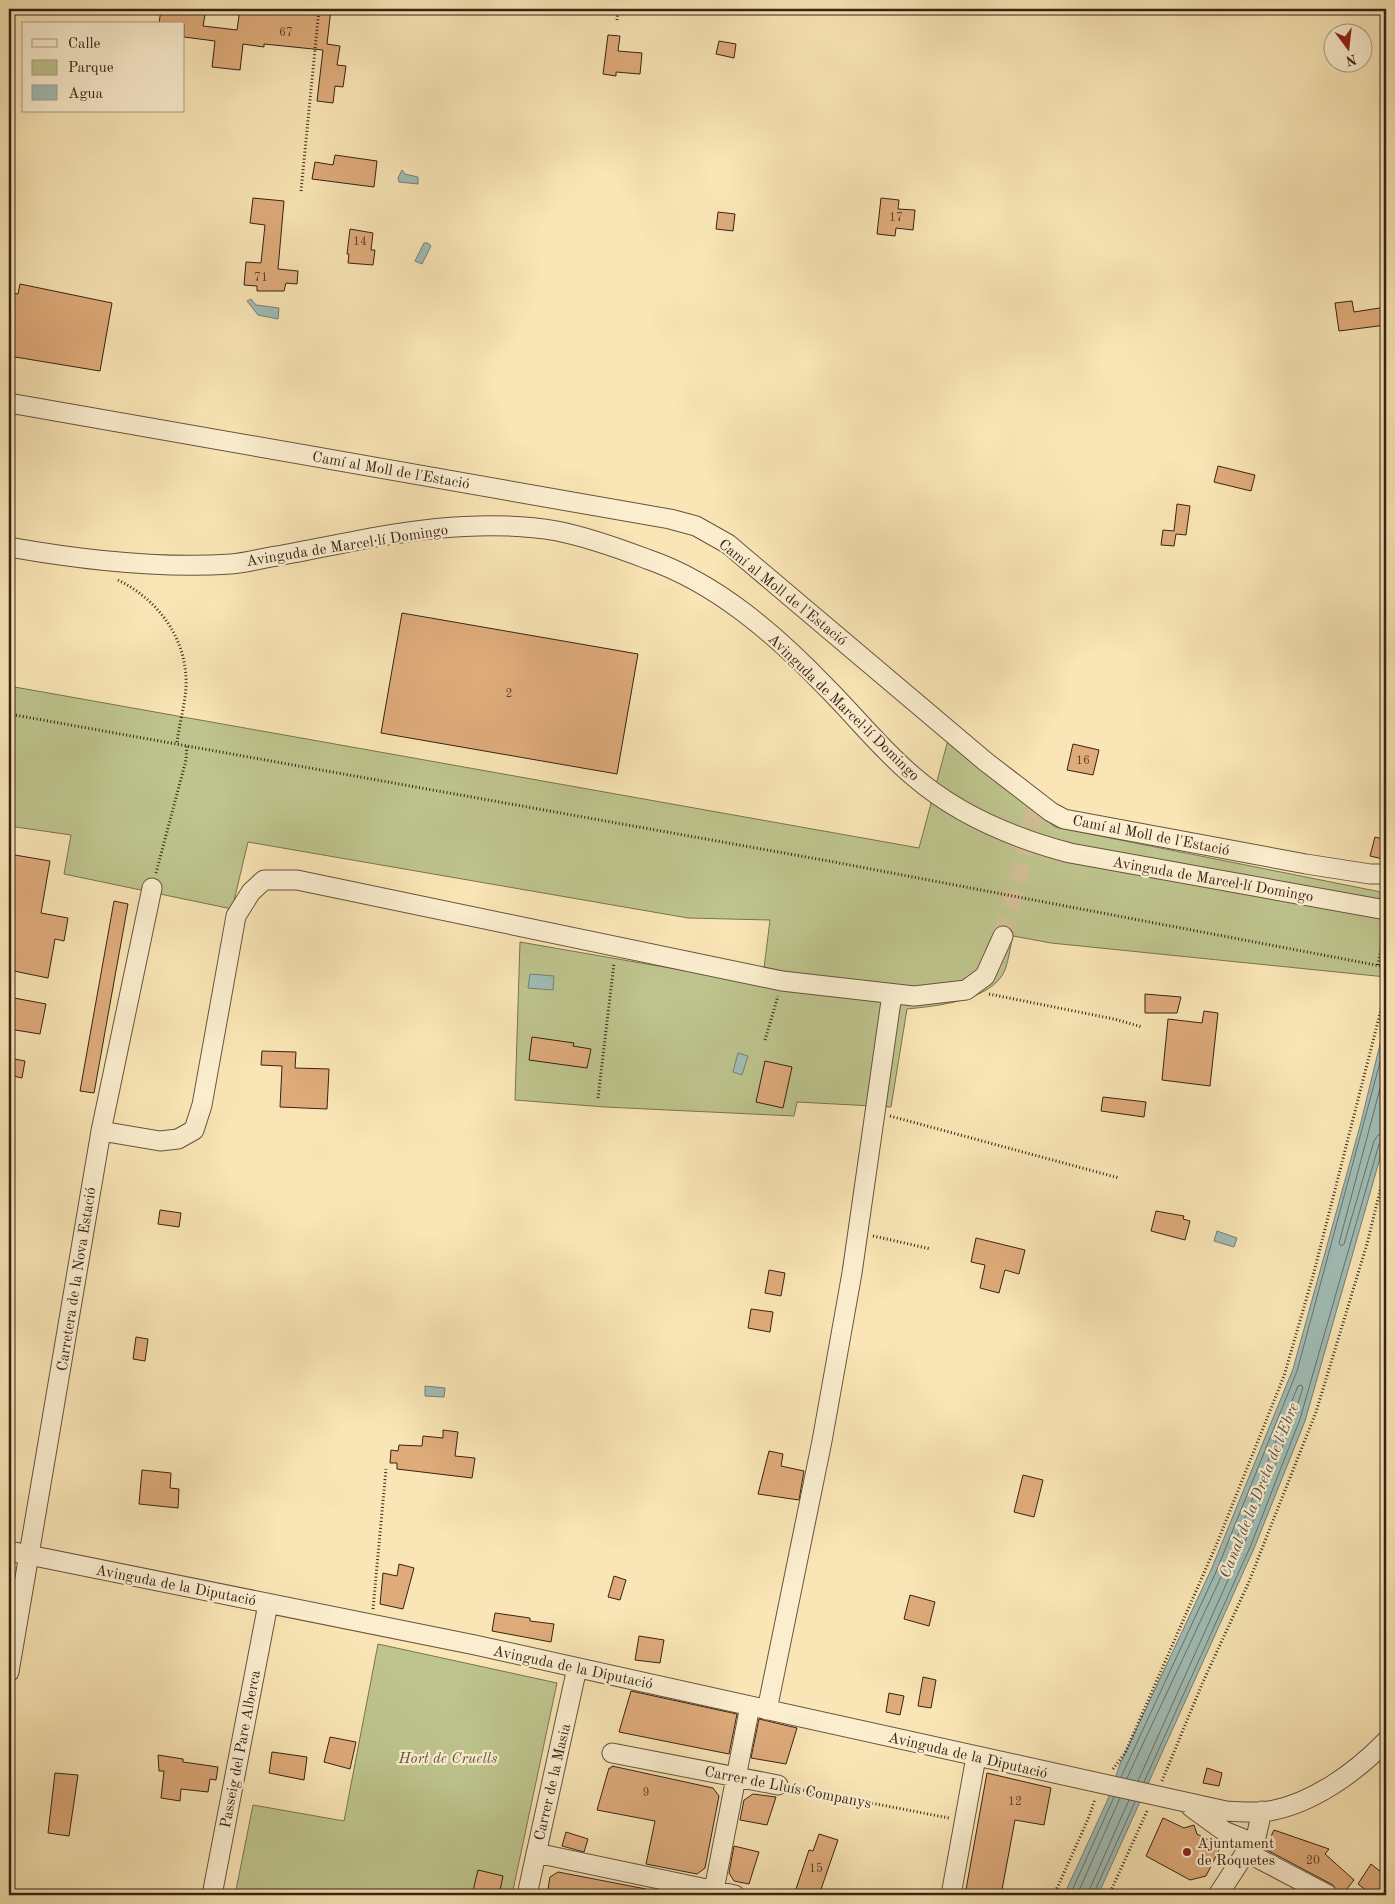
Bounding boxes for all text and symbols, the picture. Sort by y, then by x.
legend [22,22,185,112]
north arrow [1322,22,1372,72]
house number: 67 [279,27,293,39]
text: Calle [68,37,101,52]
text: N [1344,51,1358,68]
text: Parque [68,61,114,76]
text: Agua [68,87,104,102]
house number: 17 [889,212,903,224]
house number: 14 [353,236,367,248]
house number: 71 [254,272,268,284]
street label: Camí al Moll de l'Estació [311,450,471,493]
street label: Avinguda de Marcel·lí Domingo [245,523,449,570]
street label: Camí al Moll de l'Estació [715,537,849,649]
street label: Avinguda de Marcel·lí Domingo [764,632,922,784]
house number: 2 [506,688,512,700]
house number: 16 [1076,755,1090,767]
street label: Camí al Moll de l'Estació [1071,814,1231,859]
street label: Avinguda de Marcel·lí Domingo [1111,855,1314,906]
street label: Carretera de la Nova Estació [56,1186,99,1372]
water label: Canal de la Dreta de l'Ebre [1217,1401,1303,1581]
street label: Avinguda de la Diputació [94,1564,257,1609]
street label: Avinguda de la Diputació [491,1644,654,1693]
street label: Passeig del Pare Alberca [219,1668,264,1830]
street label: Carrer de la Masia [533,1722,574,1842]
street label: Avinguda de la Diputació [887,1731,1049,1782]
park label: Hort de Cruells [398,1752,497,1767]
street label: Carrer de Lluís Companys [703,1765,873,1812]
house number: 9 [643,1787,649,1799]
house number: 12 [1008,1796,1022,1808]
place label: Ajuntament de Roquetes [1197,1837,1275,1869]
marker: Ajuntament de Roquetes [1181,1846,1193,1858]
house number: 20 [1306,1855,1320,1867]
house number: 15 [809,1862,823,1875]

